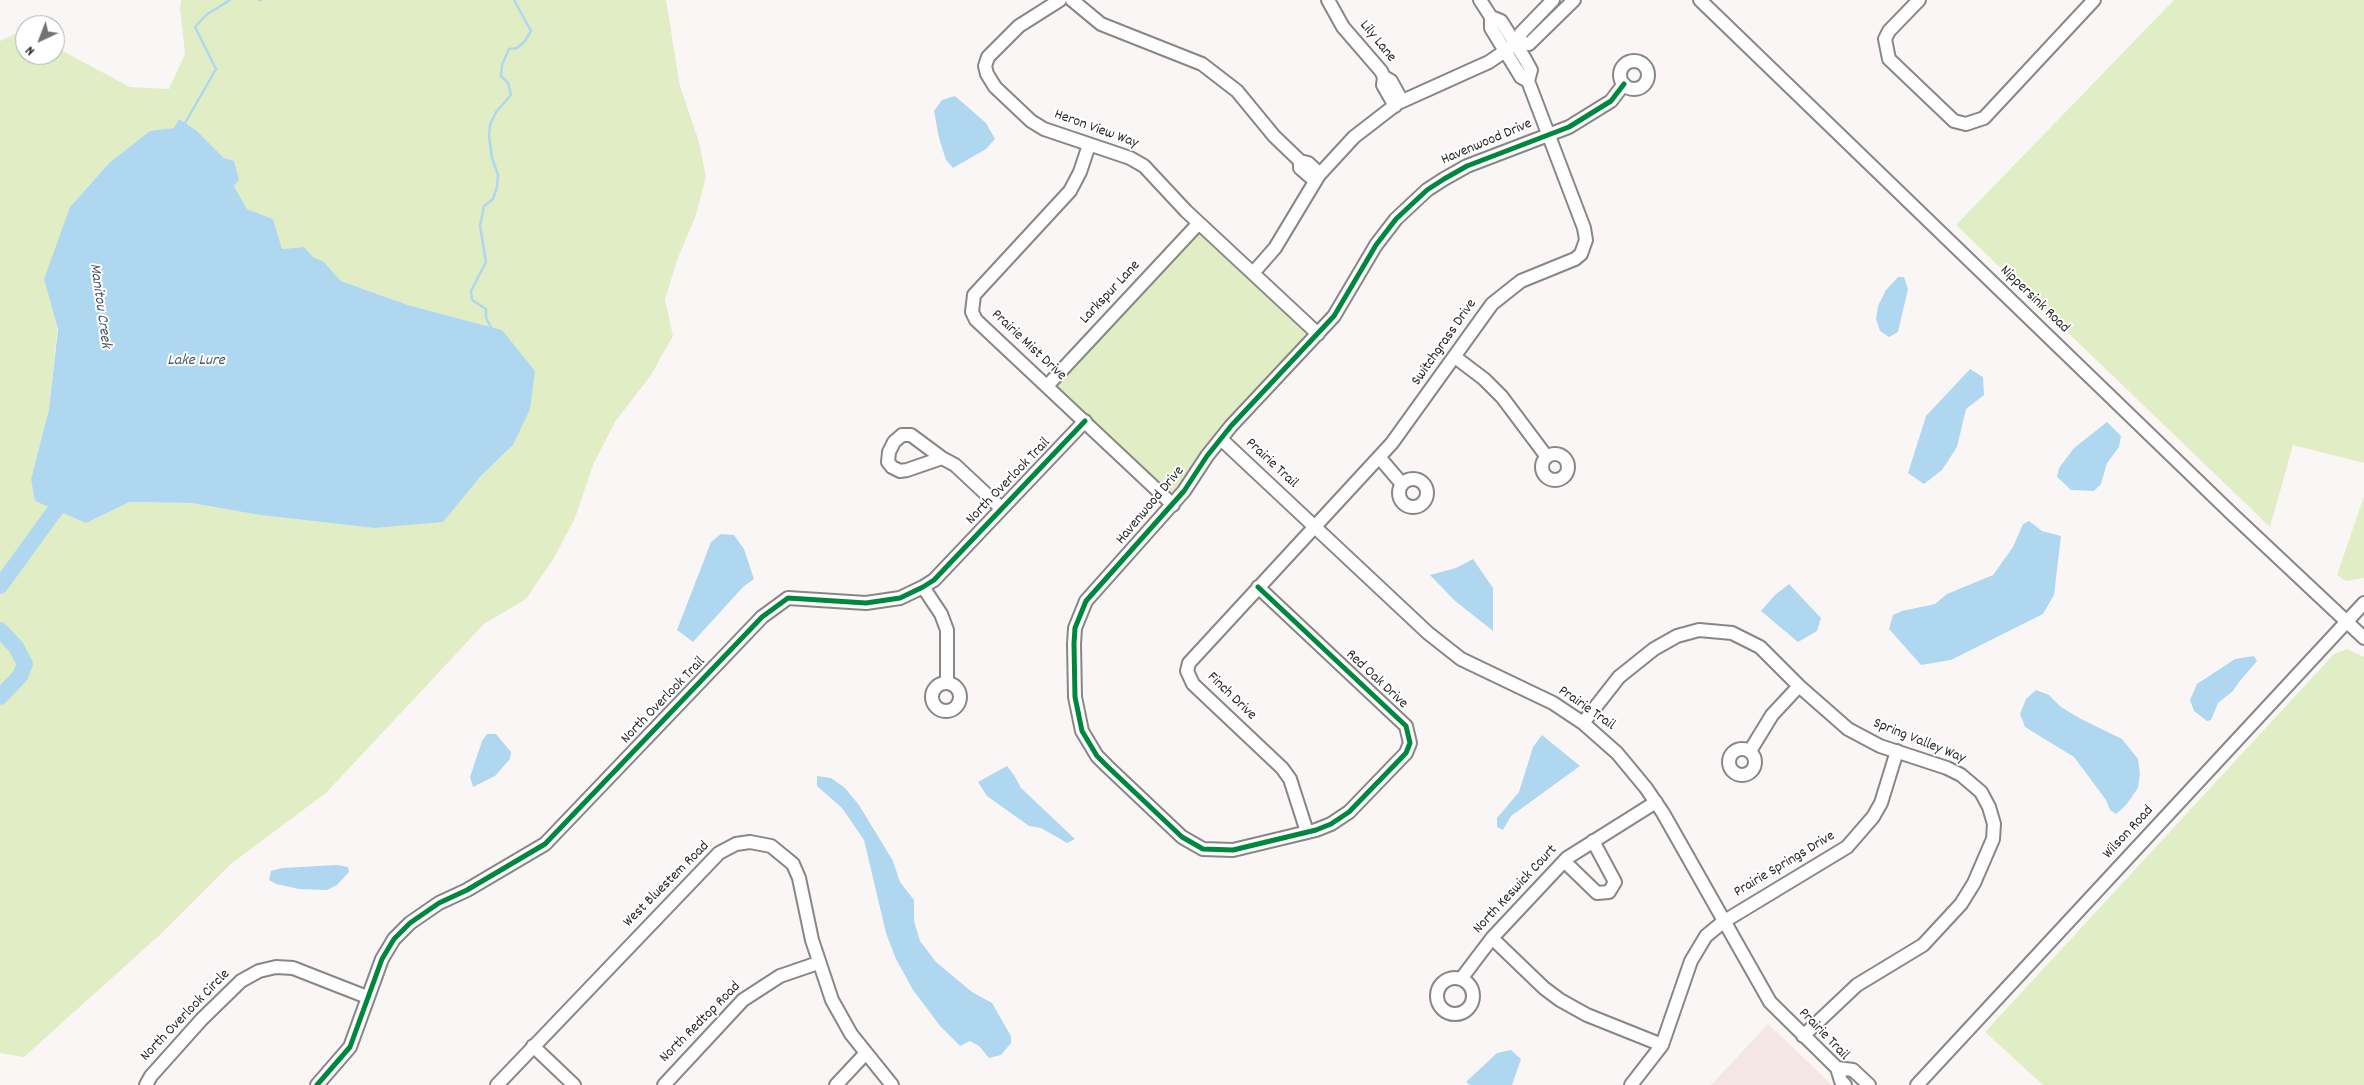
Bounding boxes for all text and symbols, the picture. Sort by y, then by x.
north arrow [15,15,65,65]
street label: Lily Lane [1355,17,1399,67]
text: N [21,41,40,60]
street label: Heron View Way [1051,106,1141,154]
street label: Havenwood Drive [1439,116,1535,170]
street label: Larkspur Lane [1077,258,1145,328]
water label: Manitou Creek [84,262,114,350]
street label: Nippersink Road [1995,262,2073,338]
street label: Switchgrass Drive [1408,296,1482,390]
street label: Prairie Mist Drive [987,307,1069,385]
water label: Lake Lure [167,352,225,372]
street label: North Overlook Trail [963,435,1055,529]
street label: Prairie Trail [1241,435,1301,493]
street label: Havenwood Drive [1113,463,1189,549]
street label: Red Oak Drive [1341,647,1411,713]
street label: North Overlook Trail [618,654,710,748]
street label: Finch Drive [1203,669,1259,725]
street label: Prairie Trail [1554,683,1618,735]
street label: Spring Valley Way [1870,715,1968,769]
street label: Wilson Road [2100,803,2158,863]
street label: Prairie Springs Drive [1731,828,1839,902]
street label: West Bluestem Road [620,838,714,932]
street label: North Keswick Court [1470,842,1562,938]
street label: North Overlook Circle [138,966,234,1066]
street label: North Redtop Road [657,979,745,1067]
street label: Prairie Trail [1794,1005,1852,1065]

